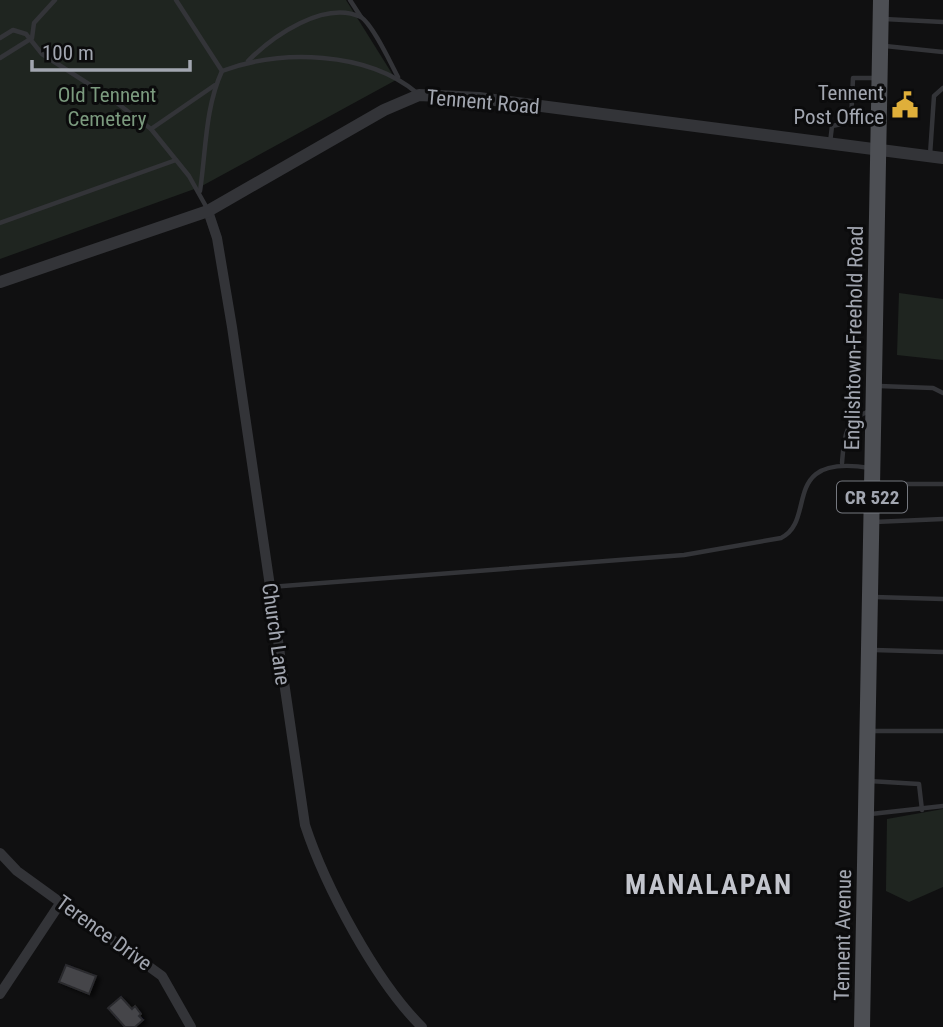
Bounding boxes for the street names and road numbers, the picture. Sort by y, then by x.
street label: Tennent Road [426,85,540,119]
street label: Englishtown-Freehold Road [840,226,868,450]
road number: CR 522 [837,482,907,512]
street label: Church Lane [257,581,295,687]
street label: Tennent Avenue [830,869,856,1001]
street label: Terence Drive [52,890,157,976]

